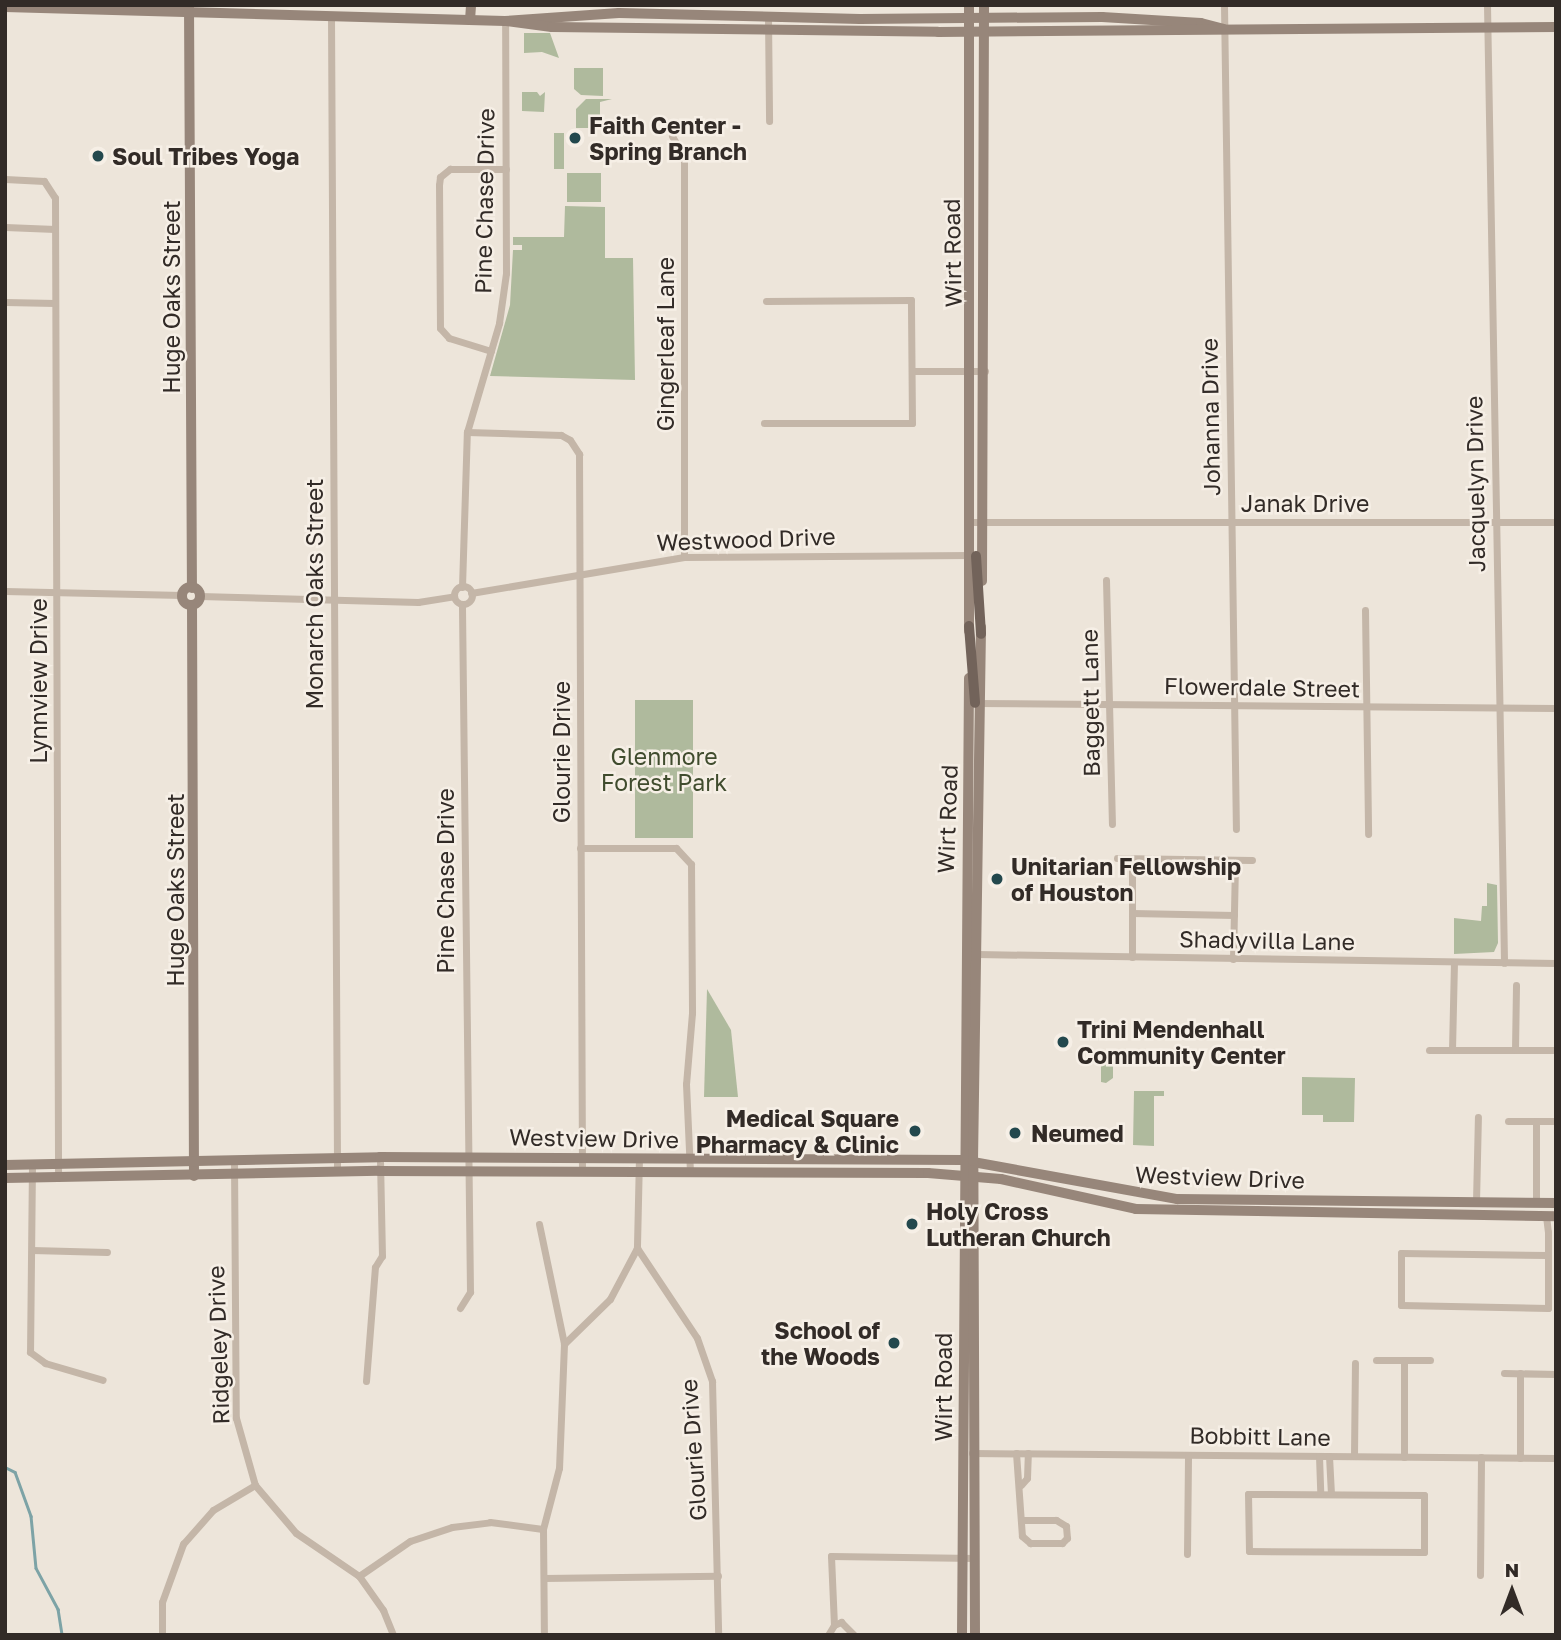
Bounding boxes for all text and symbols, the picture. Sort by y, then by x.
street label: Pine Chase Drive [469,108,499,294]
place label: Faith Center - Spring Branch [589,111,747,165]
marker: Faith Center - Spring Branch [567,130,583,146]
place label: Soul Tribes Yoga [112,142,299,170]
marker: Soul Tribes Yoga [90,148,106,164]
street label: Wirt Road [937,198,967,308]
street label: Huge Oaks Street [157,200,185,394]
street label: Gingerleaf Lane [651,257,679,431]
street label: Johanna Drive [1195,338,1225,496]
street label: Jacquelyn Drive [1460,396,1490,572]
street label: Monarch Oaks Street [300,479,328,709]
street label: Janak Drive [1241,489,1369,517]
street label: Westwood Drive [656,522,836,556]
street label: Lynnview Drive [24,598,52,764]
street label: Baggett Lane [1075,629,1105,777]
street label: Flowerdale Street [1164,671,1360,703]
street label: Glourie Drive [547,681,575,823]
park label: Glenmore Forest Park [601,742,727,796]
street label: Wirt Road [931,764,963,874]
street label: Pine Chase Drive [431,788,459,974]
street label: Huge Oaks Street [161,793,189,987]
place label: Unitarian Fellowship of Houston [1011,852,1241,906]
marker: Unitarian Fellowship of Houston [989,871,1005,887]
street label: Shadyvilla Lane [1179,925,1355,955]
place label: Trini Mendenhall Community Center [1077,1015,1286,1069]
marker: Trini Mendenhall Community Center [1055,1034,1071,1050]
place label: Medical Square Pharmacy & Clinic [696,1104,899,1158]
place label: Neumed [1031,1119,1124,1147]
marker: Medical Square Pharmacy & Clinic [905,1121,925,1141]
street label: Westview Drive [509,1123,679,1153]
marker: Neumed [1005,1123,1025,1143]
street label: Westview Drive [1135,1160,1305,1194]
place label: Holy Cross Lutheran Church [926,1197,1111,1251]
marker: Holy Cross Lutheran Church [904,1216,920,1232]
street label: Ridgeley Drive [201,1265,235,1425]
place label: School of the Woods [761,1316,880,1370]
street label: Wirt Road [929,1333,957,1441]
marker: School of the Woods [886,1335,902,1351]
street label: Glourie Drive [674,1378,712,1522]
street label: Bobbitt Lane [1189,1421,1331,1451]
north arrow [1477,1556,1547,1626]
text: N [1505,1558,1519,1581]

